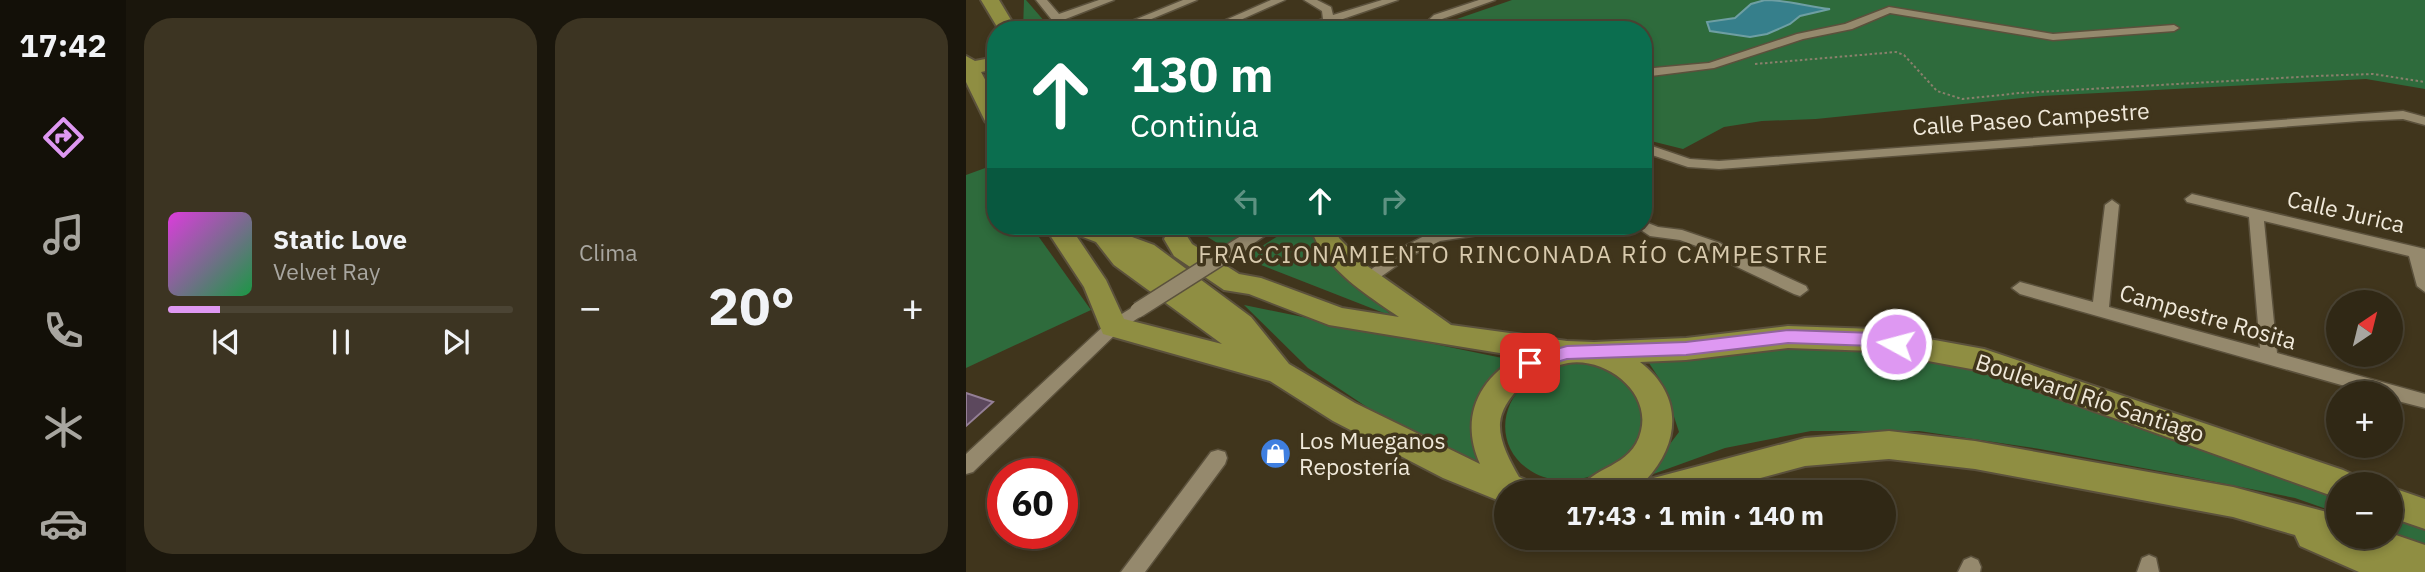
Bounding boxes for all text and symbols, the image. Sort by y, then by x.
text: 17:42 [19,24,107,66]
text: 130 m [1130,42,1274,105]
icon: ahead [1015,49,1106,140]
street label: Calle Paseo Campestre [1911,95,2151,141]
text: Continúa [1130,104,1259,146]
icon: directions [39,113,88,162]
icon: left [1228,182,1266,220]
icon: ahead [1301,182,1339,220]
icon: right [1374,182,1412,220]
street label: Calle Jurica [2284,183,2408,239]
icon: music [39,210,88,259]
text: Static Love [273,222,407,256]
text: Clima [579,237,638,267]
district label: FRACCIONAMIENTO RINCONADA RÍO CAMPESTRE [1198,238,1830,270]
text: Velvet Ray [273,256,380,286]
text: 20° [708,272,795,339]
street label: Campestre Rosita [2116,276,2300,356]
text: − [579,282,602,331]
text: + [901,282,924,331]
north arrow [2326,290,2403,368]
map controls [2326,290,2403,549]
icon: phone [39,306,88,355]
position arrow [1859,307,1933,381]
icon: previous [207,323,245,361]
icon: pause [322,323,360,361]
icon: next [437,323,475,361]
pin [1500,333,1560,393]
icon: arrive [1511,344,1549,382]
street label: Boulevard Río Santiago [1972,346,2208,448]
button: + [2326,381,2403,458]
icon: climate [39,403,88,452]
place label: Los Mueganos Repostería [1299,425,1446,481]
shop icon: Los Mueganos Repostería [1259,437,1293,471]
speed limit sign: 60 [987,458,1078,549]
button: − [2326,472,2403,549]
text: 17:43 · 1 min · 140 m [1566,498,1824,532]
icon: car [39,499,88,548]

